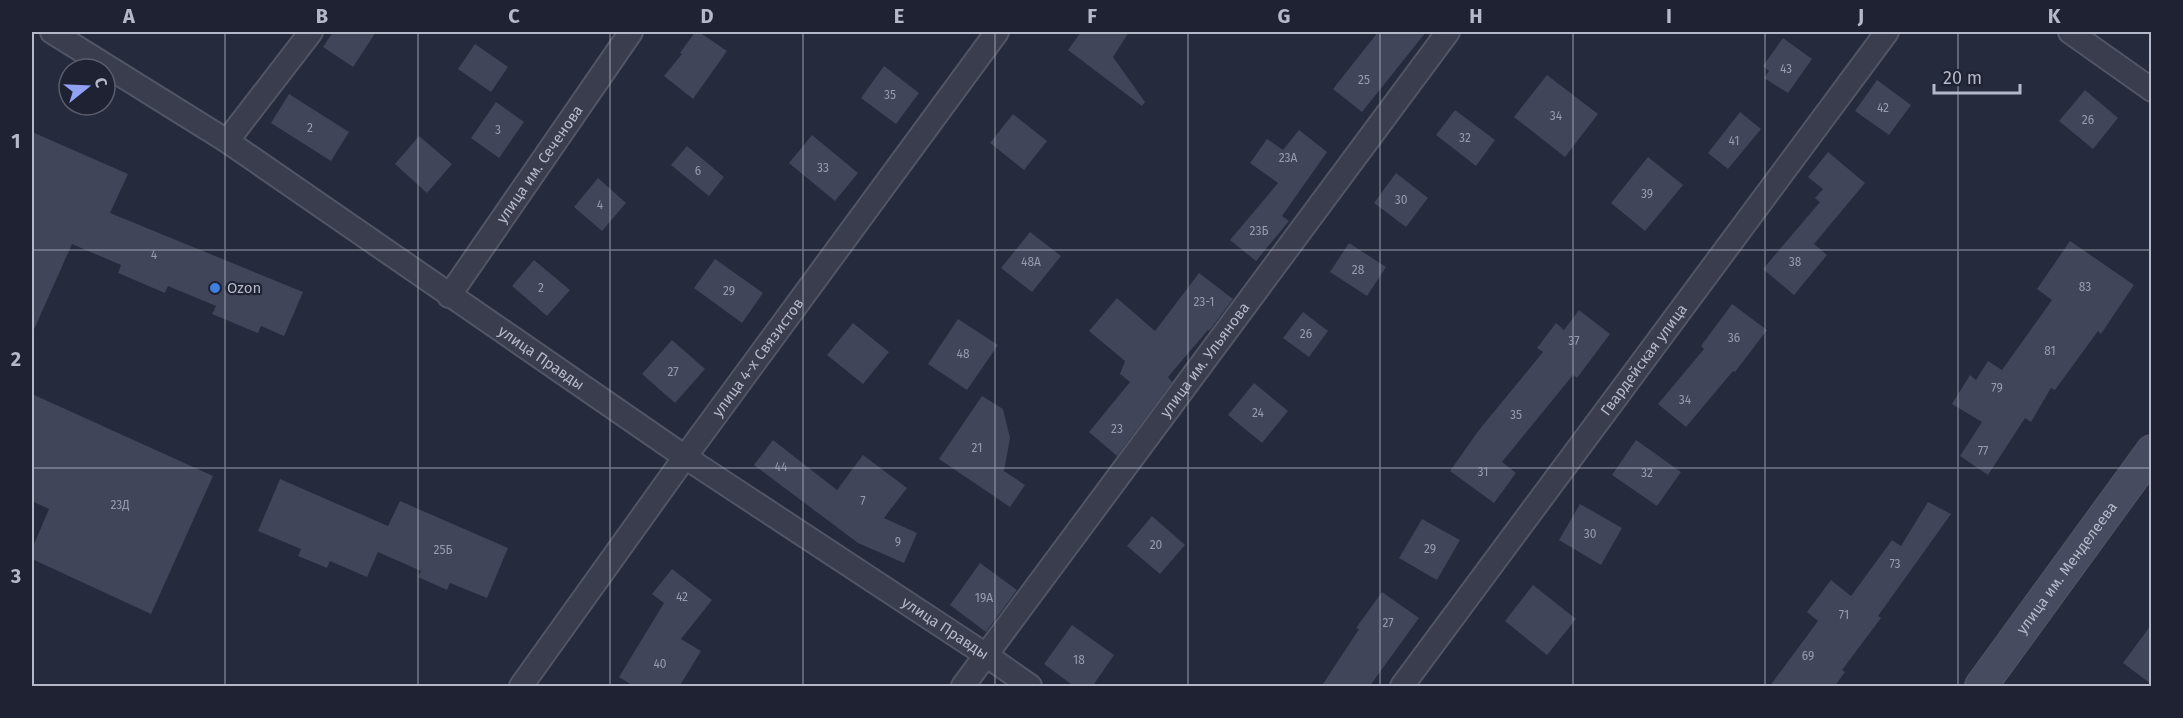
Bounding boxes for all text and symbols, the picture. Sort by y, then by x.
text: A [122,4,136,28]
text: B [316,4,328,28]
text: C [508,4,520,28]
text: D [700,4,714,28]
text: E [894,4,904,28]
text: F [1087,4,1097,28]
text: G [1278,4,1290,28]
text: H [1469,4,1483,28]
text: I [1666,4,1672,28]
text: J [1857,4,1864,28]
text: K [2048,4,2061,28]
north arrow [57,57,117,117]
scale bar [1934,57,2020,95]
house number: 43 [1780,62,1792,76]
text: 20 m [1943,67,1982,89]
house number: 25 [1358,73,1370,87]
text: С [90,75,111,91]
house number: 35 [884,88,896,102]
house number: 42 [1877,101,1889,115]
street label: улица им. Сеченова [493,102,587,227]
house number: 34 [1550,109,1563,123]
house number: 26 [2082,113,2094,127]
house number: 2 [307,121,313,135]
house number: 3 [495,123,501,137]
text: 1 [11,129,21,153]
house number: 32 [1459,131,1471,145]
house number: 41 [1729,134,1739,148]
house number: 23А [1279,151,1297,165]
house number: 33 [817,161,829,175]
house number: 6 [695,164,701,178]
house number: 39 [1641,187,1653,201]
house number: 30 [1395,193,1408,207]
house number: 4 [597,198,604,212]
house number: 23Б [1250,224,1268,238]
house number: 4 [151,248,158,262]
house number: 48А [1021,255,1041,269]
house number: 38 [1789,255,1802,269]
house number: 28 [1352,263,1365,277]
place label: Ozon [227,279,261,297]
house number: 83 [2079,280,2091,294]
marker: Ozon [208,281,222,295]
house number: 2 [538,281,544,295]
house number: 29 [723,284,735,298]
street label: улица 4-х Связистов [708,295,807,420]
house number: 23-1 [1193,295,1215,309]
street label: улица им. Ульянова [1156,299,1253,421]
street label: Гвардейская улица [1597,301,1691,419]
street label: улица Правды [495,322,588,394]
house number: 26 [1300,327,1312,341]
house number: 36 [1728,331,1740,345]
house number: 37 [1568,334,1580,348]
house number: 81 [2044,344,2056,358]
text: 2 [11,347,21,371]
house number: 48 [957,347,970,361]
house number: 27 [667,365,679,379]
house number: 79 [1991,381,2003,395]
house number: 34 [1679,393,1692,407]
house number: 24 [1252,406,1265,420]
house number: 35 [1510,408,1522,422]
house number: 23 [1111,422,1123,436]
house number: 21 [972,441,982,455]
house number: 77 [1978,444,1988,458]
house number: 44 [775,460,788,474]
house number: 31 [1478,465,1488,479]
house number: 32 [1641,466,1653,480]
house number: 7 [860,494,866,508]
house number: 23Д [110,498,130,512]
street label: улица им. Менделеева [2013,498,2121,638]
house number: 30 [1584,527,1597,541]
house number: 9 [895,535,901,549]
house number: 20 [1150,538,1163,552]
house number: 29 [1424,542,1436,556]
house number: 25Б [434,543,452,557]
house number: 73 [1889,557,1901,571]
text: 3 [10,564,21,588]
house number: 42 [676,590,688,604]
house number: 19А [975,591,993,605]
street label: улица Правды [898,593,992,663]
house number: 71 [1839,608,1849,622]
house number: 27 [1382,616,1394,630]
house number: 69 [1802,649,1814,663]
house number: 18 [1073,653,1085,667]
house number: 40 [653,657,667,671]

